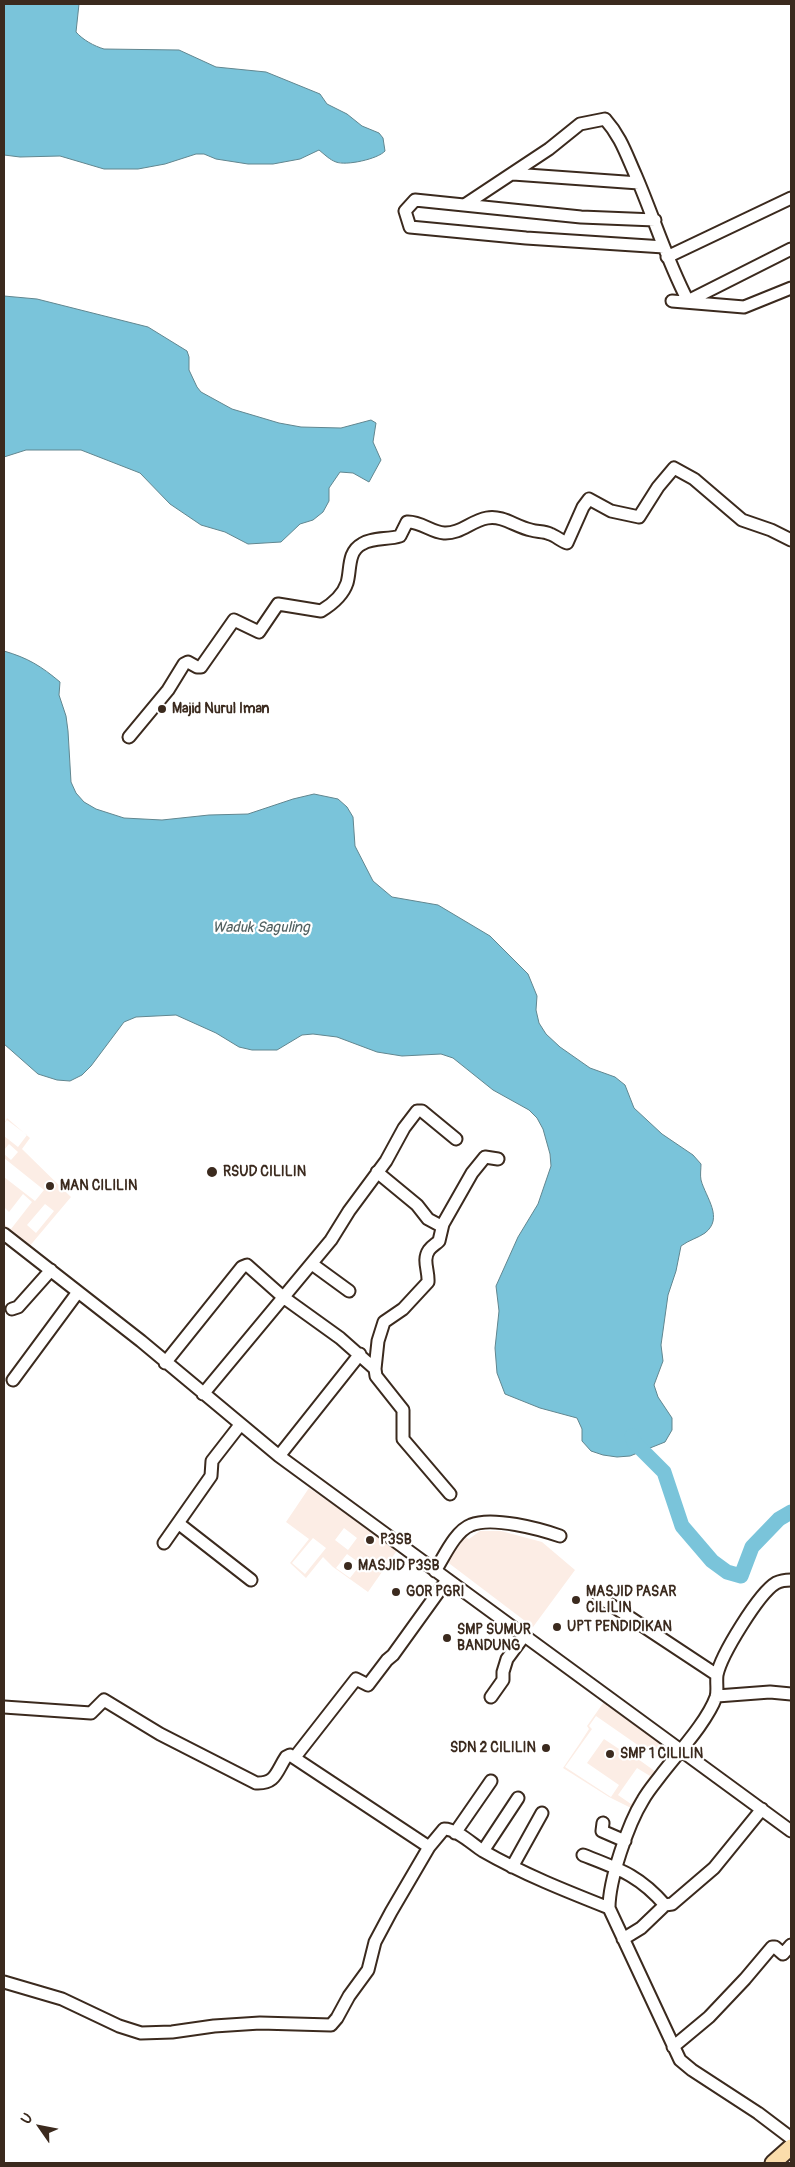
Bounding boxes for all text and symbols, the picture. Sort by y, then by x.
place label: Majid Nurul Iman [172,701,270,717]
marker: Majid Nurul Iman [156,703,168,715]
water label: Waduk Saguling [212,919,310,937]
place label: RSUD CILILIN [223,1164,306,1180]
marker: RSUD CILILIN [205,1165,219,1179]
place label: MAN CILILIN [60,1178,137,1194]
marker: MAN CILILIN [44,1180,56,1192]
place label: P3SB [380,1532,412,1548]
marker: P3SB [364,1534,376,1546]
place label: MASJID P3SB [358,1558,439,1574]
marker: MASJID P3SB [342,1560,354,1572]
place label: GOR PGRI [406,1584,464,1600]
place label: MASJID PASAR CILILIN [586,1584,676,1616]
marker: GOR PGRI [390,1586,402,1598]
marker: MASJID PASAR CILILIN [570,1594,582,1606]
place label: UPT PENDIDIKAN [567,1619,672,1635]
marker: UPT PENDIDIKAN [551,1621,563,1633]
place label: SMP SUMUR BANDUNG [457,1622,531,1654]
marker: SMP SUMUR BANDUNG [441,1632,453,1644]
place label: SDN 2 CILILIN [450,1740,536,1756]
marker: SDN 2 CILILIN [540,1742,552,1754]
place label: SMP 1 CILILIN [620,1746,703,1762]
marker: SMP 1 CILILIN [604,1748,616,1760]
north arrow [15,2102,65,2152]
text: U [17,2110,37,2127]

